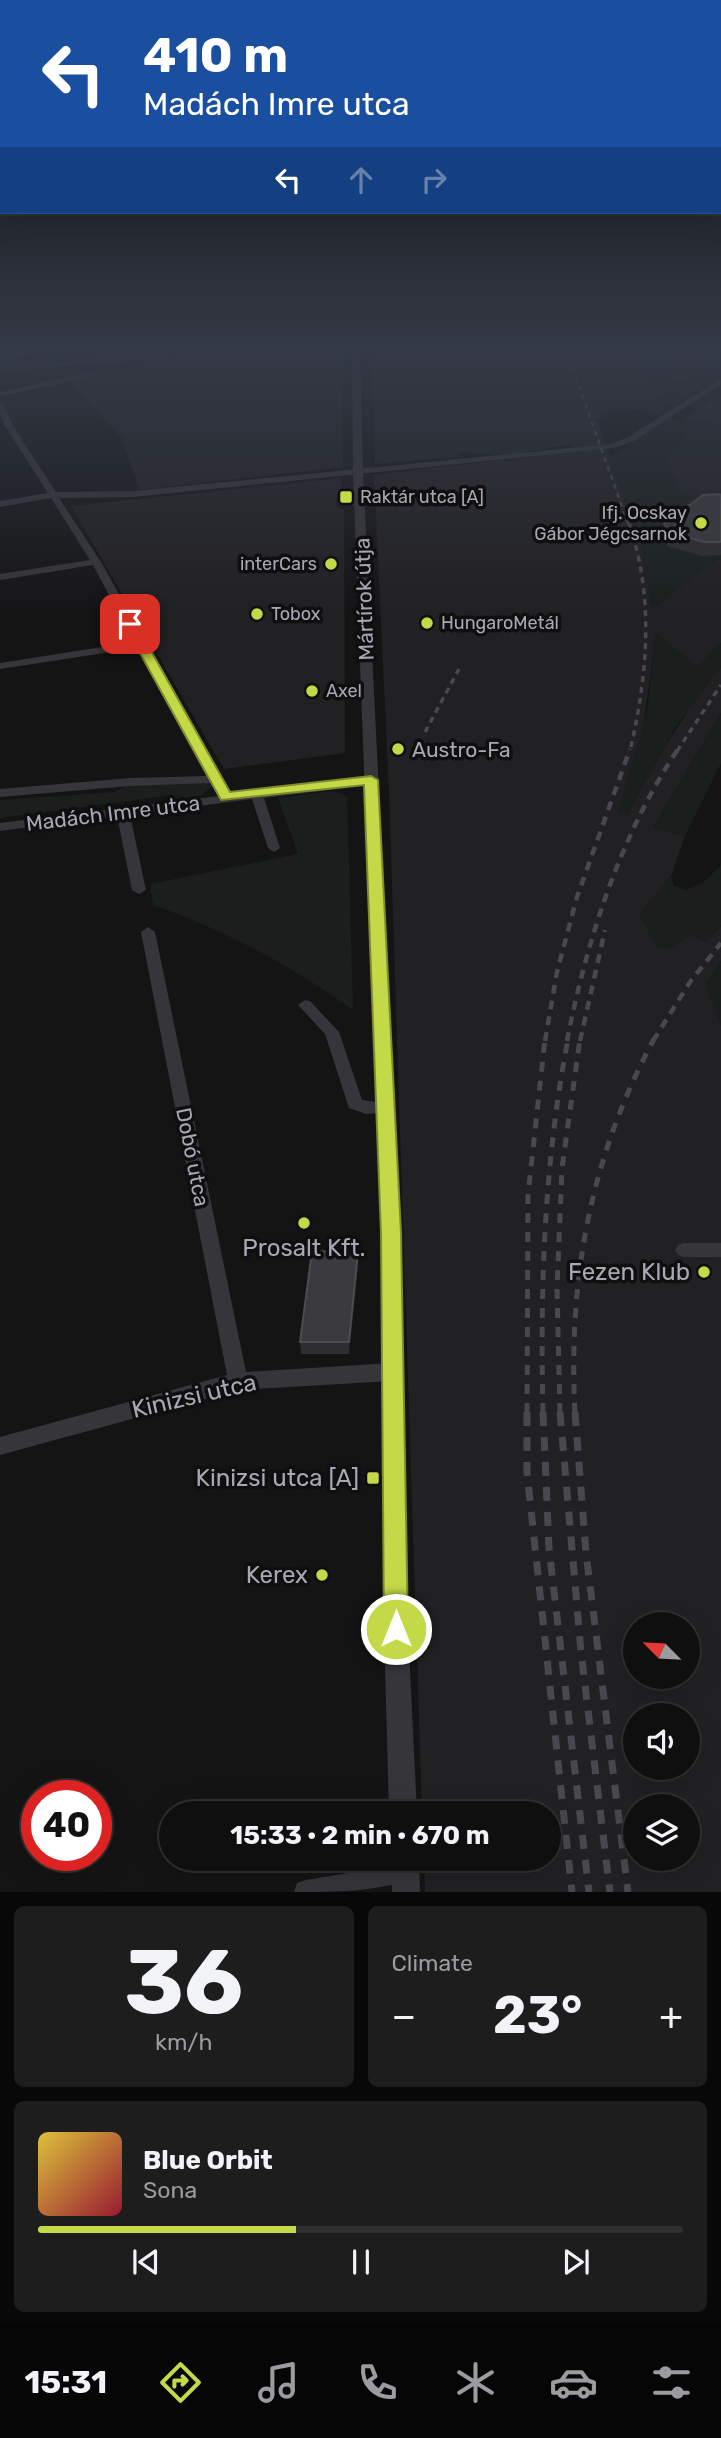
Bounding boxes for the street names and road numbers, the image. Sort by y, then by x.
street label: Mártírok útja [349,537,379,661]
street label: Madách Imre utca [25,790,201,836]
street label: Dobó utca [171,1105,215,1209]
street label: Kinizsi utca [129,1368,259,1424]

